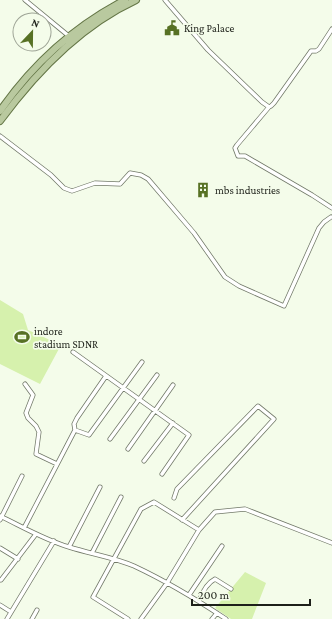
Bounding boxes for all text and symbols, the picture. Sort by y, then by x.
north arrow [12,12,52,52]
text: N [30,16,42,30]
public building icon: King Palace [163,19,181,37]
place label: King Palace [184,22,234,35]
building icon: mbs industries [194,181,212,199]
place label: mbs industries [215,184,280,196]
place label: indore stadium SDNR [34,325,99,350]
sports icon: indore stadium SDNR [13,328,31,346]
scale bar [192,581,310,607]
text: 200 m [198,588,230,602]

